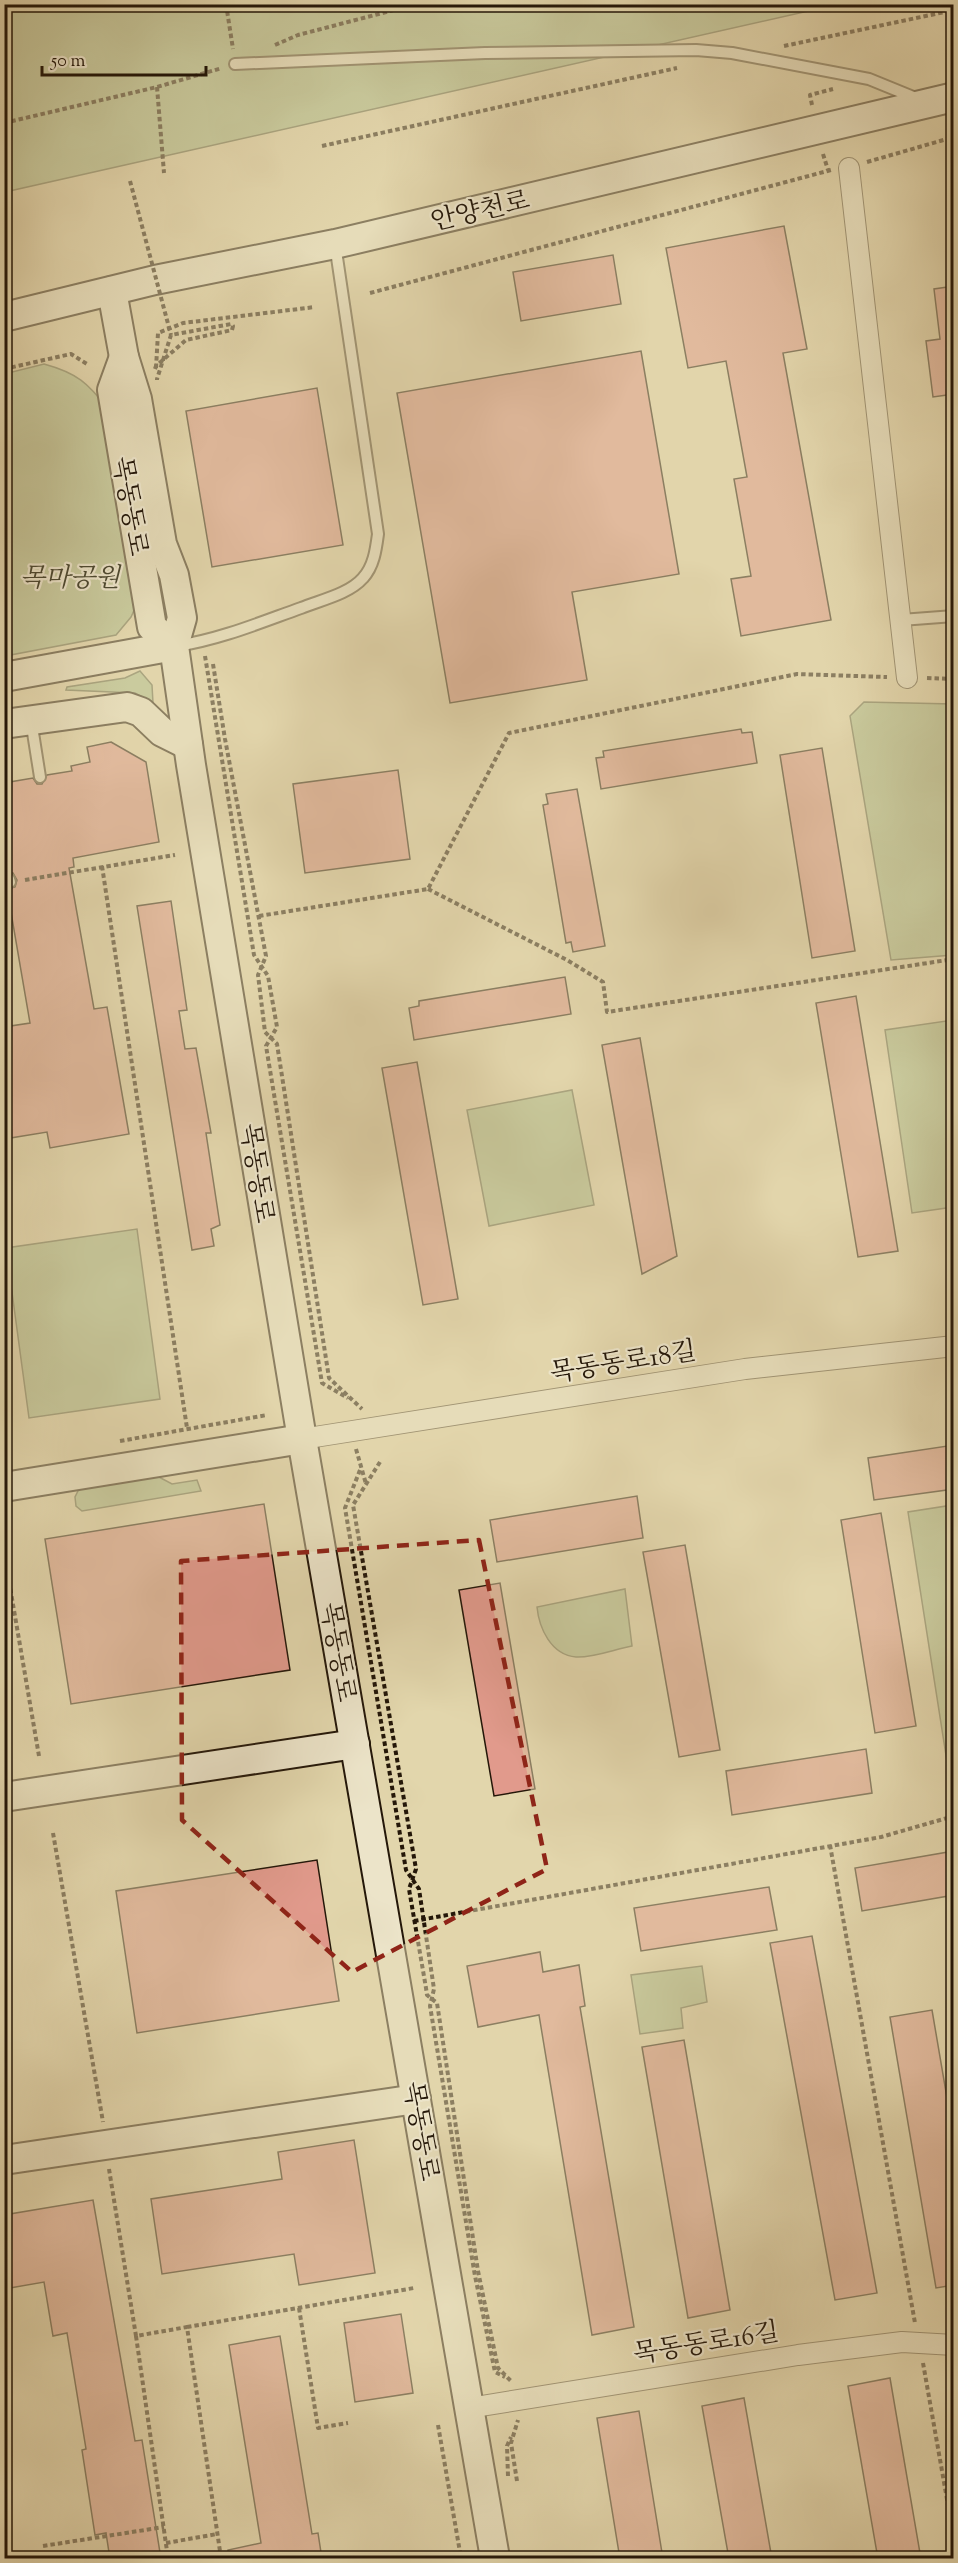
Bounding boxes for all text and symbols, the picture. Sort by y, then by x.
scale bar [42,39,206,77]
text: 50 m [50,49,86,75]
street label: 안양천로 [427,183,534,242]
street label: 목동동로 [102,454,155,559]
park label: 목마공원 [20,561,122,598]
street label: 목동동로 [229,1121,282,1226]
street label: 목동동로18길 [548,1334,699,1393]
street label: 목동동로 [310,1600,363,1705]
street label: 목동동로 [393,2079,446,2184]
street label: 목동동로16길 [631,2315,782,2374]

